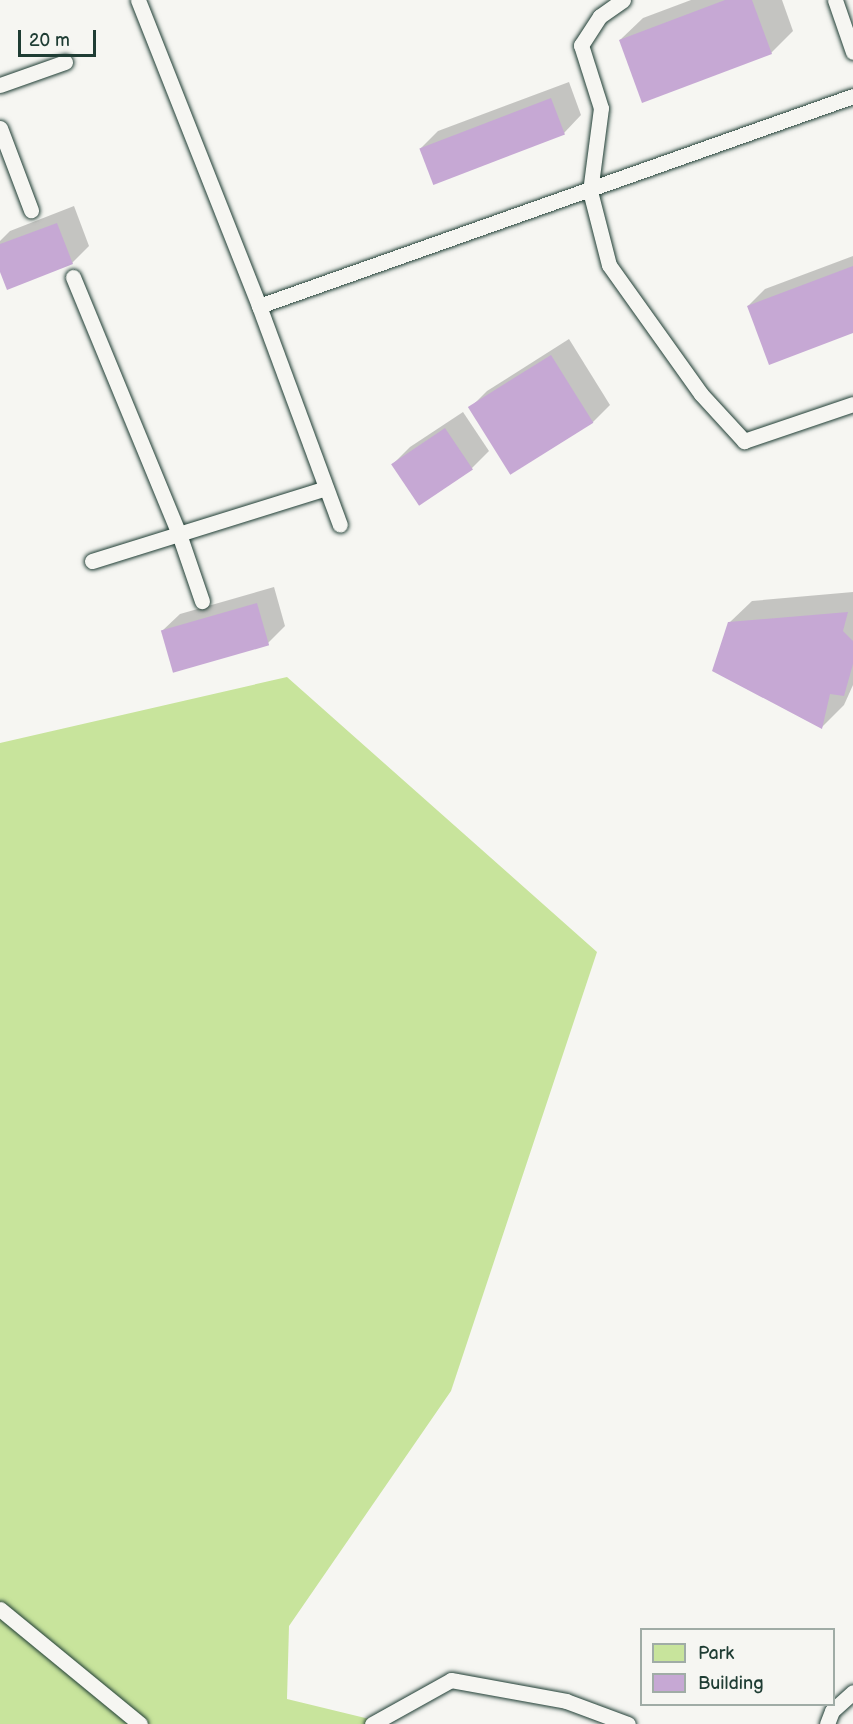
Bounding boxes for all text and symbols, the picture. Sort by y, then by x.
scale bar [21,18,99,56]
text: 20 m [29,30,70,51]
legend [640,1628,835,1706]
text: Park [698,1643,734,1664]
text: Building [698,1673,764,1694]

